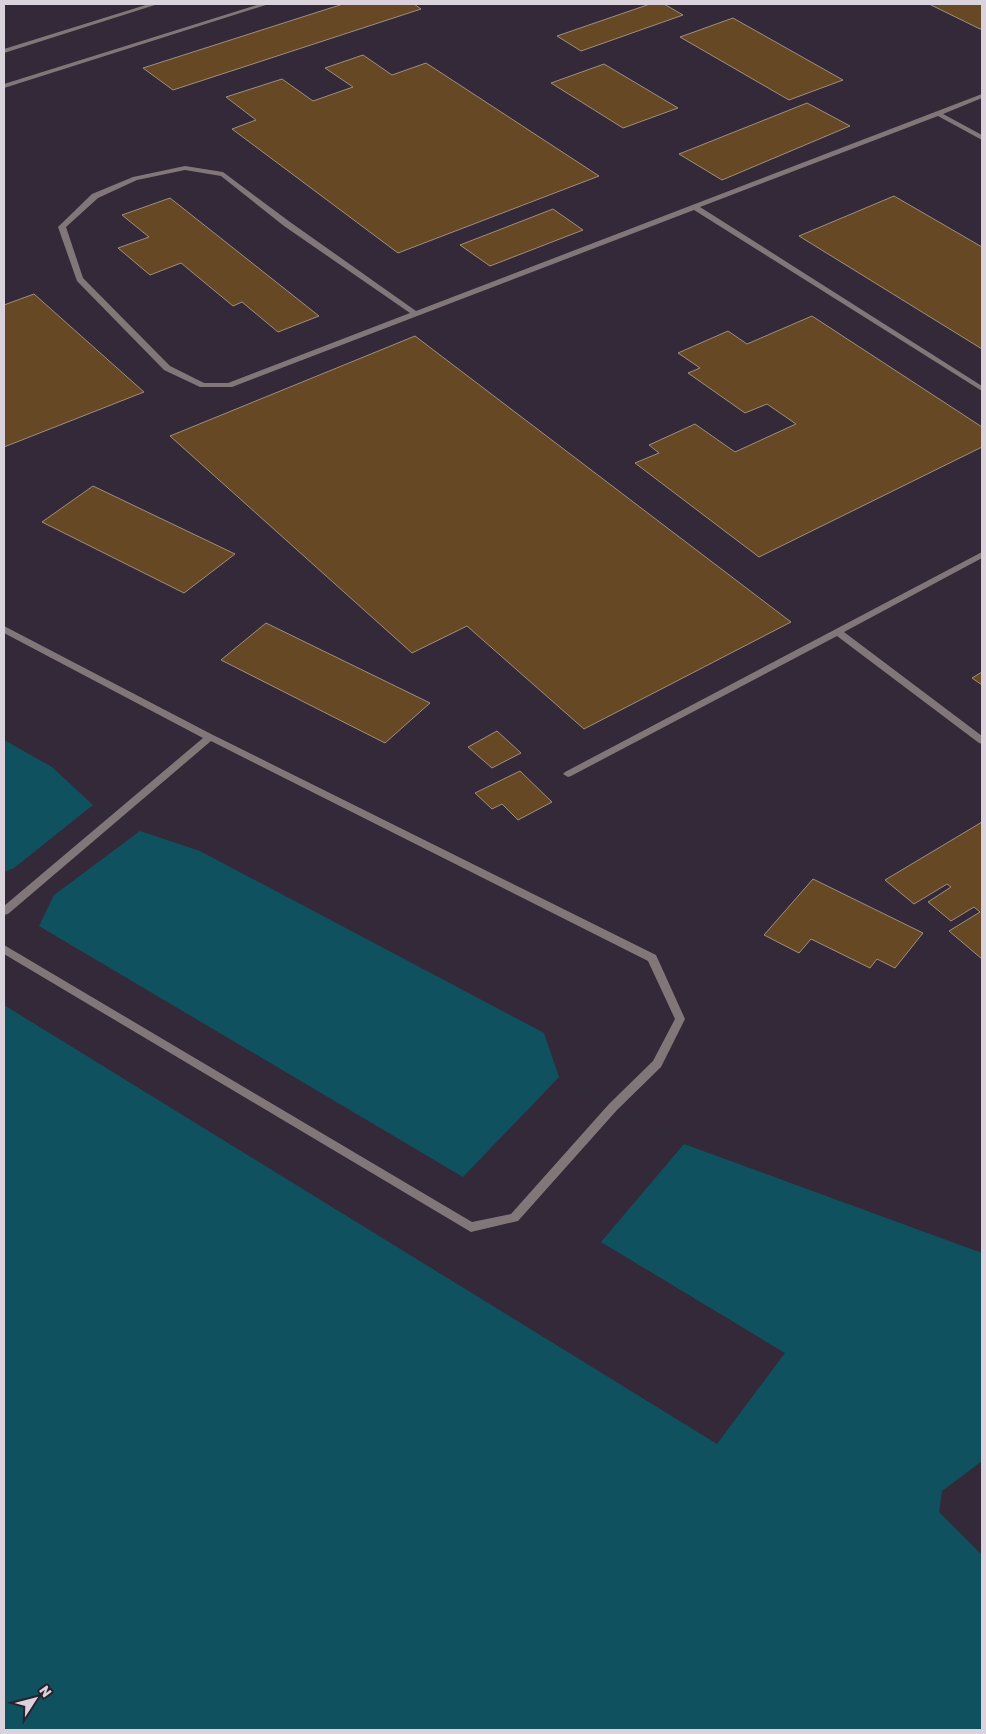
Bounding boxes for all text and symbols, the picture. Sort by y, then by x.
north arrow [10,1674,60,1724]
text: N [35,1683,55,1701]

